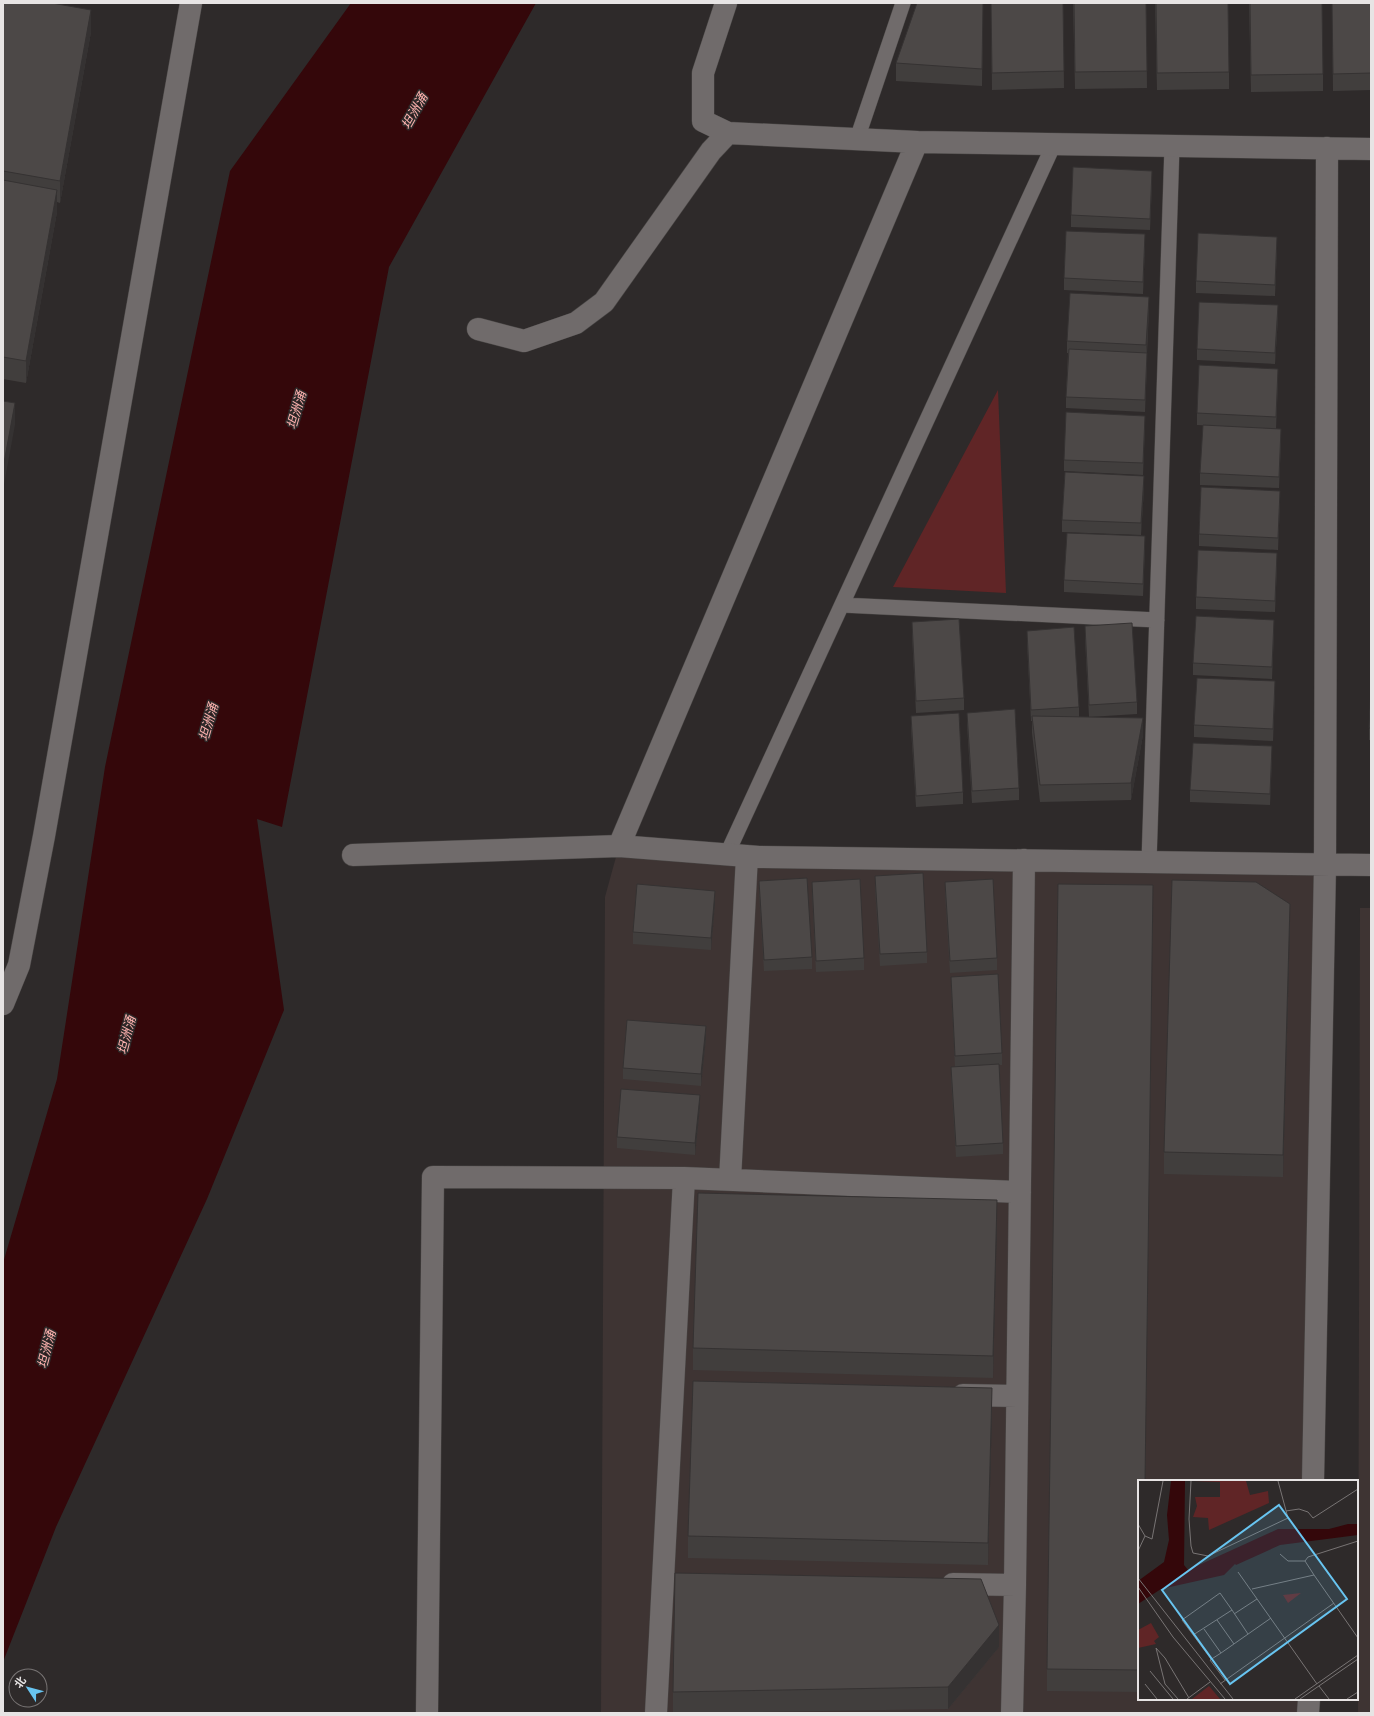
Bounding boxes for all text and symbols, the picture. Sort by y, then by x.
water label: 坦洲涌 [398,88,431,132]
water label: 坦洲涌 [283,387,310,431]
water label: 坦洲涌 [195,699,222,743]
water label: 坦洲涌 [114,1012,139,1056]
water label: 坦洲涌 [34,1326,59,1370]
inset map [1138,1480,1358,1700]
north arrow [8,1668,48,1708]
text: 北 [11,1674,28,1690]

